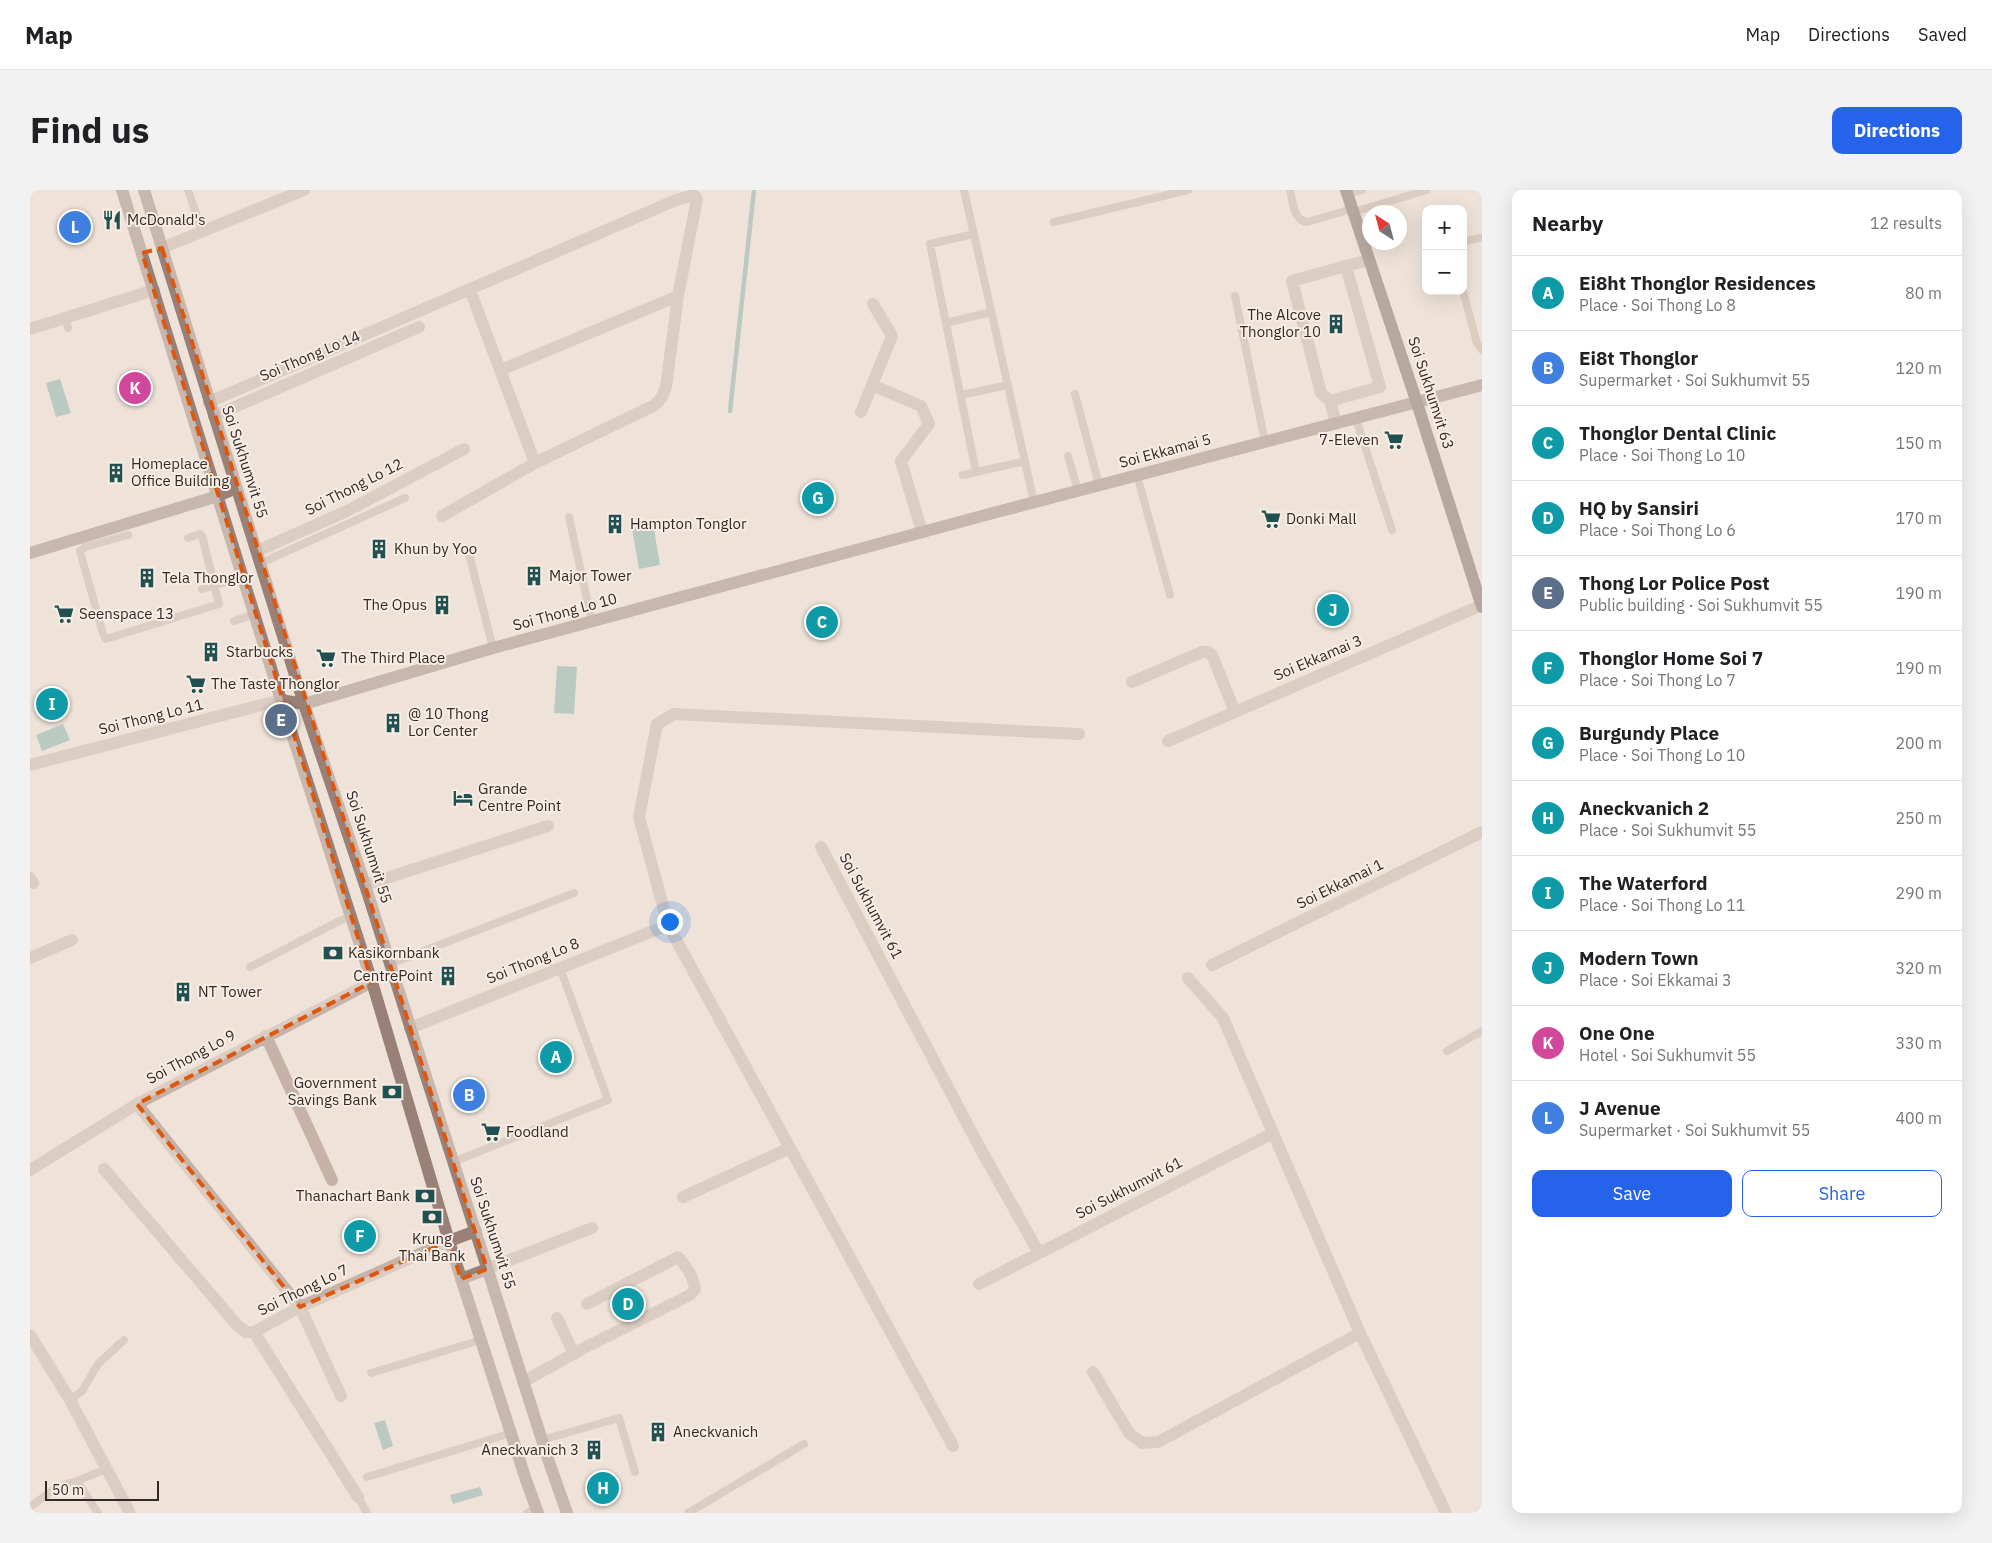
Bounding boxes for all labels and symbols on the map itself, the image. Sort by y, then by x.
north arrow [1362,205,1407,250]
pin: L [59,208,91,246]
restaurant icon: McDonald's [101,209,123,231]
place label: McDonald's [127,210,205,229]
place label: The Alcove Thonglor 10 [1240,305,1321,341]
building icon: The Alcove Thonglor 10 [1325,313,1347,335]
street label: Soi Thong Lo 14 [257,326,363,385]
street label: Soi Sukhumvit 63 [1404,334,1459,452]
pin: K [119,369,151,407]
street label: Soi Sukhumvit 55 [218,403,273,521]
street label: Soi Ekkamai 5 [1117,429,1213,472]
supermarket icon: 7-Eleven [1383,429,1405,451]
place label: 7-Eleven [1319,430,1379,449]
place label: Homeplace Office Building [131,454,229,490]
street label: Soi Thong Lo 12 [302,454,406,519]
building icon: Homeplace Office Building [105,462,127,484]
pin: G [802,479,834,517]
supermarket icon: Donki Mall [1260,508,1282,530]
place label: Donki Mall [1286,509,1356,528]
building icon: Hampton Tonglor [604,513,626,535]
place label: Hampton Tonglor [630,514,747,533]
building icon: Khun by Yoo [368,538,390,560]
place label: Khun by Yoo [394,539,477,558]
building icon: Major Tower [523,565,545,587]
place label: Major Tower [549,566,632,585]
building icon: Tela Thonglor [136,567,158,589]
place label: Tela Thonglor [162,568,254,587]
street label: Soi Thong Lo 10 [511,588,619,635]
pin: J [1317,591,1349,629]
building icon: The Opus [431,594,453,616]
place label: The Opus [363,595,427,614]
supermarket icon: Seenspace 13 [53,603,75,625]
pin: C [806,603,838,641]
place label: Seenspace 13 [79,604,174,623]
street label: Soi Ekkamai 3 [1271,630,1365,685]
building icon: Starbucks [200,641,222,663]
place label: Starbucks [226,642,293,661]
supermarket icon: The Third Place [315,647,337,669]
place label: The Third Place [341,648,445,667]
supermarket icon: The Taste Thonglor [185,673,207,695]
place label: The Taste Thonglor [211,674,340,693]
pin: I [36,685,68,723]
street label: Soi Thong Lo 11 [97,694,205,739]
pin: E [265,701,297,739]
place label: @ 10 Thong Lor Center [408,704,488,740]
building icon: @ 10 Thong Lor Center [382,712,404,734]
place label: Grande Centre Point [478,779,561,815]
hotel icon: Grande Centre Point [452,787,474,809]
street label: Soi Sukhumvit 55 [342,788,397,906]
street label: Soi Sukhumvit 61 [835,849,907,962]
street label: Soi Ekkamai 1 [1293,854,1386,913]
your location [657,909,683,935]
street label: Soi Thong Lo 8 [484,933,582,988]
bank icon: Kasikornbank [322,942,344,964]
place label: Kasikornbank [348,943,440,962]
building icon: CentrePoint [437,965,459,987]
place label: CentrePoint [353,966,433,985]
building icon: NT Tower [172,981,194,1003]
place label: NT Tower [198,982,262,1001]
street label: Soi Thong Lo 9 [143,1025,239,1088]
pin: A [540,1038,572,1076]
place label: Government Savings Bank [288,1073,377,1109]
pin: B [453,1076,485,1114]
bank icon: Government Savings Bank [381,1081,403,1103]
supermarket icon: Foodland [480,1121,502,1143]
place label: Foodland [506,1122,569,1141]
street label: Soi Sukhumvit 61 [1072,1152,1185,1223]
street label: Soi Sukhumvit 55 [466,1174,521,1292]
bank icon: Thanachart Bank [414,1185,436,1207]
place label: Thanachart Bank [296,1186,410,1205]
bank icon: Krung Thai Bank [421,1206,443,1228]
pin: F [344,1217,376,1255]
place label: Krung Thai Bank [399,1229,465,1265]
street label: Soi Thong Lo 7 [254,1259,351,1320]
pin: D [612,1285,644,1323]
building icon: Aneckvanich [647,1421,669,1443]
place label: Aneckvanich [673,1422,758,1441]
building icon: Aneckvanich 3 [583,1439,605,1461]
place label: Aneckvanich 3 [481,1440,579,1459]
pin: H [587,1469,619,1507]
scale bar [45,1478,159,1501]

